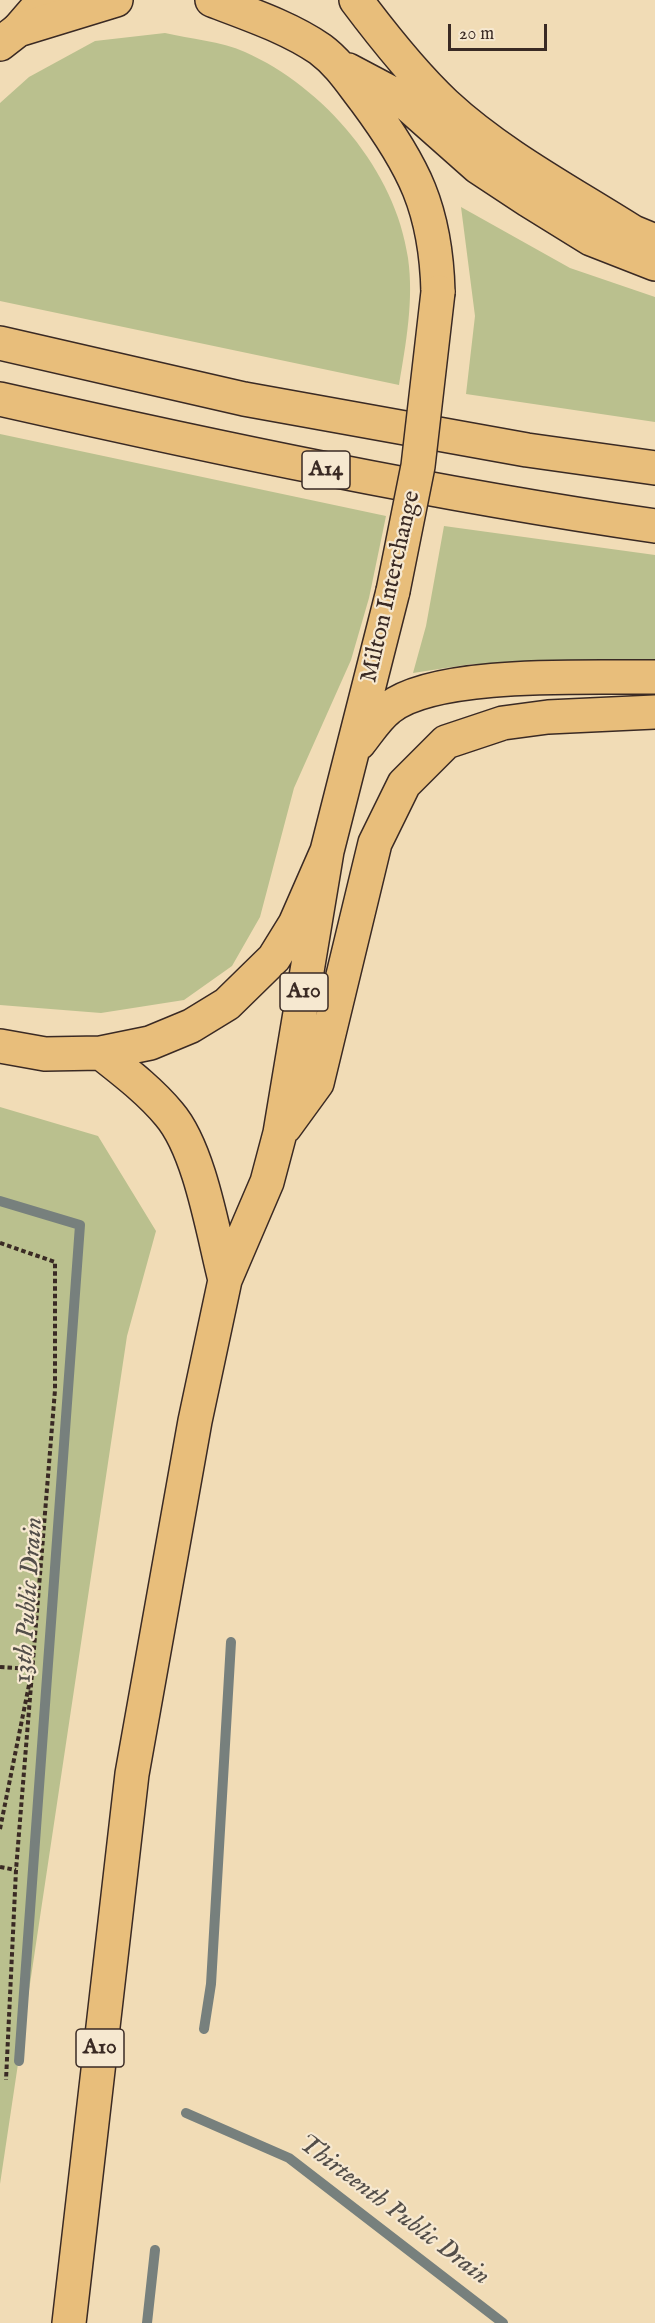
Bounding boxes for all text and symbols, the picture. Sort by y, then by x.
scale bar [451,12,550,50]
text: 20 m [459,23,494,46]
road number: A14 [302,451,350,489]
street label: Milton Interchange [356,488,428,686]
road number: A10 [280,973,328,1011]
water label: 13th Public Drain [9,1516,51,1684]
road number: A10 [76,2029,124,2067]
water label: Thirteenth Public Drain [291,2129,495,2293]

